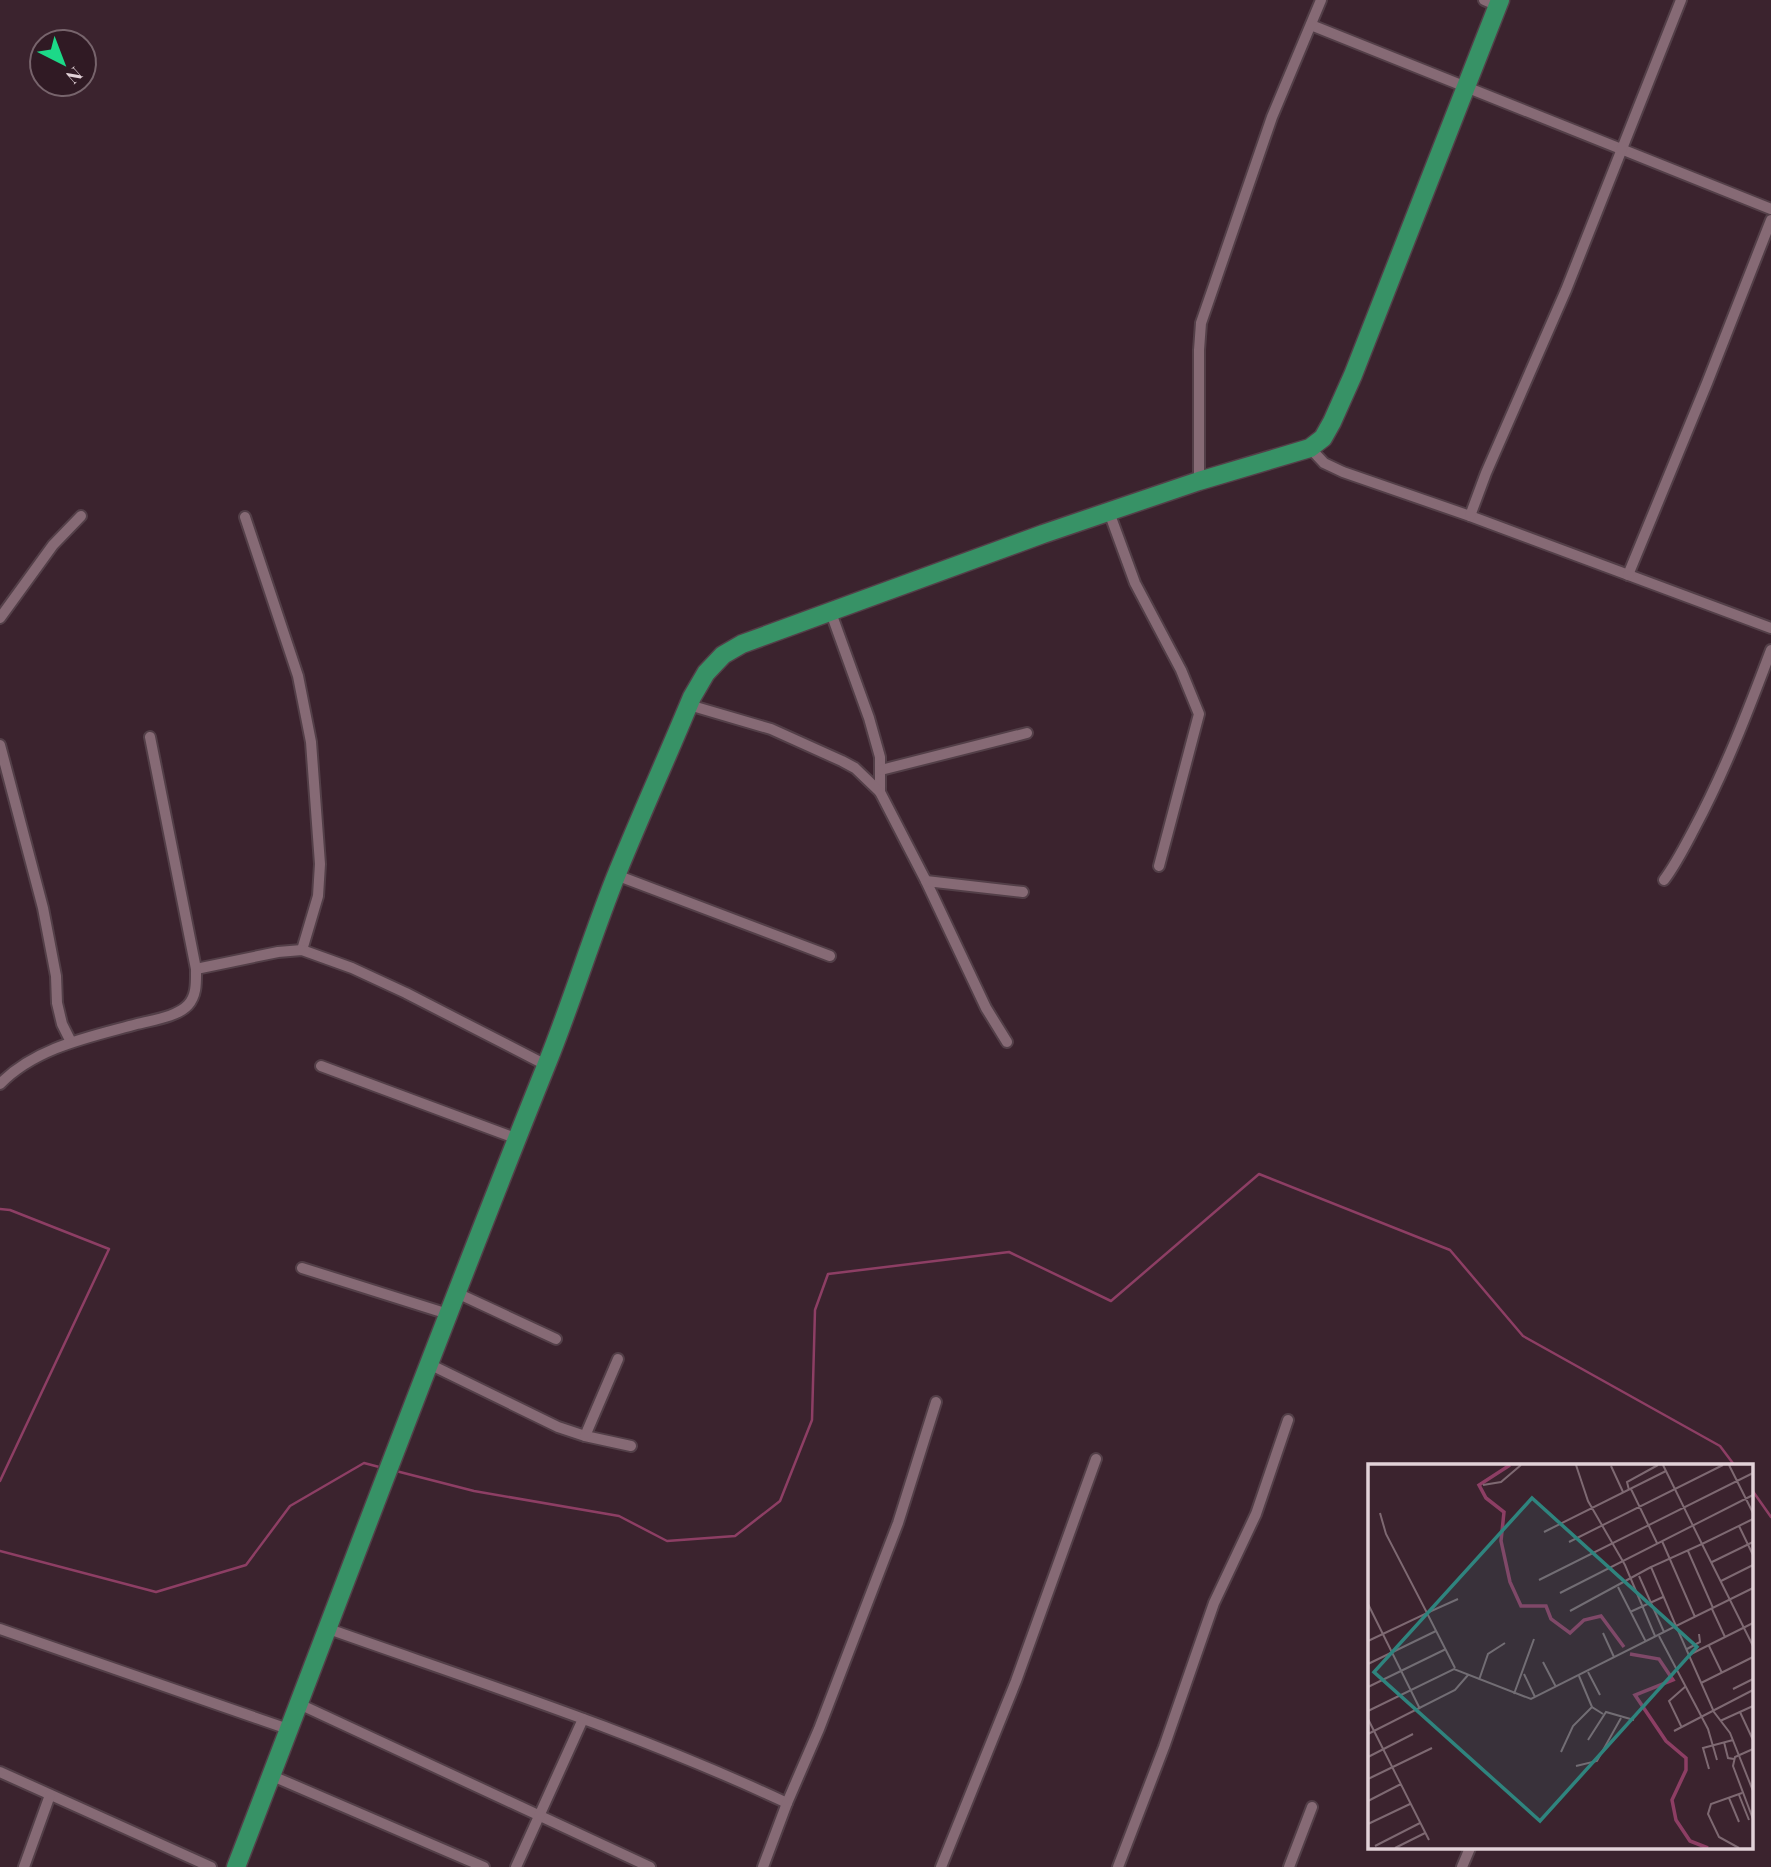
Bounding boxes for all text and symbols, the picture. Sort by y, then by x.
north arrow [28,28,98,98]
text: N [61,62,89,91]
inset map [1368,1464,1754,1850]

